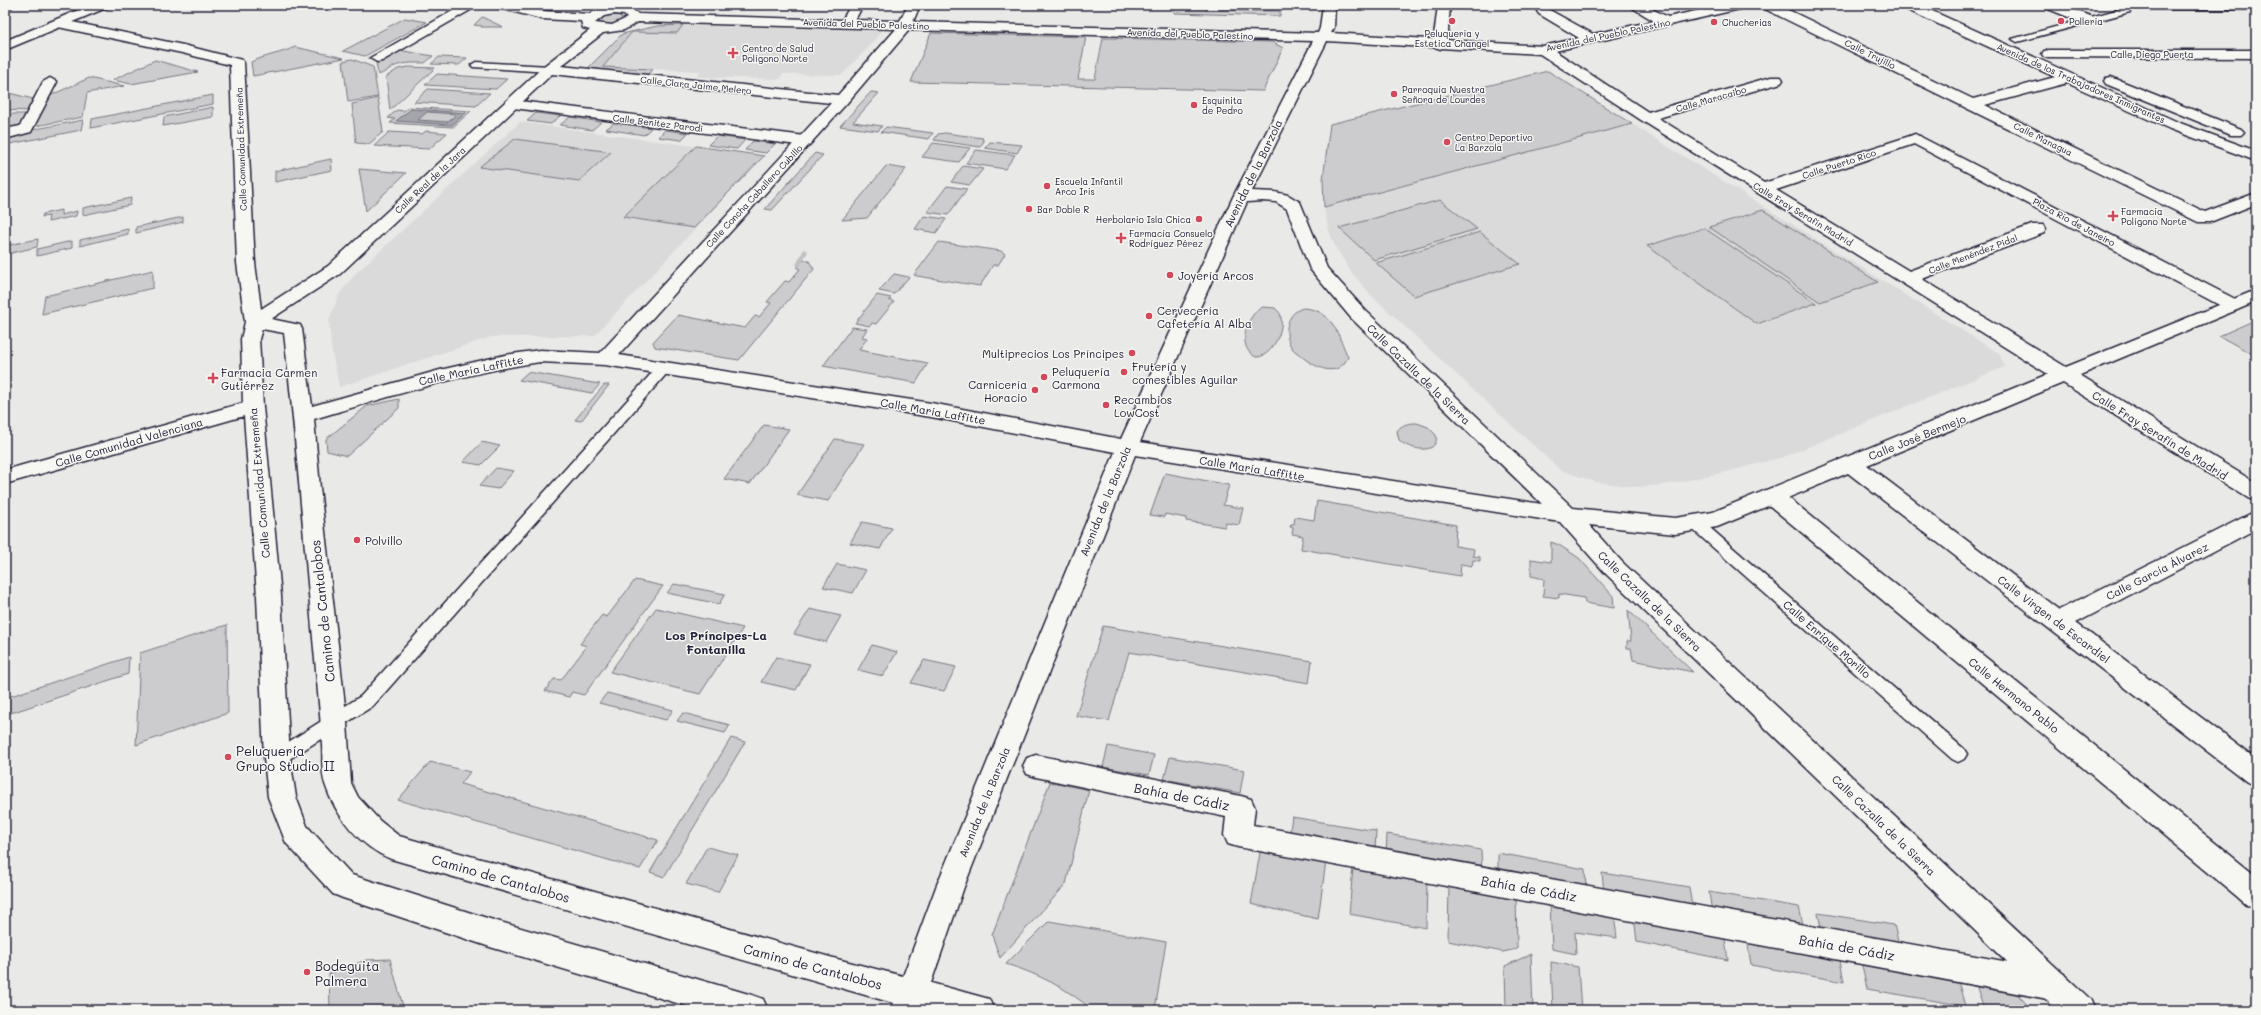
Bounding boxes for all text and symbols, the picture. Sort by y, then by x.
street label: Avenida del Pueblo Palestino [803,16,930,32]
marker: Peluqueria y Estetica Changel [1447,16,1457,26]
street label: Avenida del Pueblo Palestino [1545,16,1672,54]
marker: Polleria [2056,16,2066,26]
place label: Polleria [2069,16,2103,27]
marker: Chucherias [1709,17,1719,27]
place label: Chucherias [1722,17,1772,28]
street label: Avenida del Pueblo Palestino [1127,26,1254,42]
place label: Peluqueria y Estetica Changel [1415,28,1489,49]
street label: Calle Trujillo [1843,37,1898,71]
street label: Avenida de los Trabajadores Inmigrantes [1995,41,2167,125]
place label: Centro de Salud Polígono Norte [742,43,814,64]
marker: Centro de Salud Polígono Norte [727,47,739,59]
street label: Calle Diego Puerta [2110,49,2194,60]
street label: Calle Clara Jaime Melero [640,74,753,96]
place label: Parroquia Nuestra Señora de Lourdes [1402,84,1485,105]
street label: Calle Maracaibo [1675,84,1748,114]
street label: Calle Comunidad Extremeña [233,87,249,211]
marker: Parroquia Nuestra Señora de Lourdes [1389,89,1399,99]
place label: Esquinita de Pedro [1202,95,1243,116]
marker: Esquinita de Pedro [1189,100,1199,110]
street label: Calle Benitez Parodi [612,112,704,134]
street label: Avenida de la Barzola [1220,117,1286,229]
street label: Calle Managua [2012,120,2075,158]
place label: Centro Deportivo La Barzola [1455,132,1533,153]
marker: Centro Deportivo La Barzola [1442,137,1452,147]
street label: Calle Concha Caballero Cubillo [703,142,805,250]
street label: Calle Real de la Jara [392,144,468,216]
street label: Calle Puerto Rico [1801,147,1878,181]
place label: Escuela Infantil Arco Iris [1055,176,1123,197]
street label: Calle Fray Serafín Madrid [1751,180,1855,248]
marker: Escuela Infantil Arco Iris [1042,181,1052,191]
street label: Plaza Río de Janeiro [2031,196,2118,249]
marker: Bar Doble R [1024,204,1034,214]
place label: Bar Doble R [1037,204,1090,215]
place label: Farmacia Polígono Norte [2121,206,2187,227]
marker: Farmacia Polígono Norte [2108,211,2118,221]
place label: Herbolario Isla Chica [1096,214,1191,225]
marker: Herbolario Isla Chica [1194,214,1204,224]
place label: Farmacia Consuelo Rodríguez Pérez [1129,228,1213,249]
street label: Calle Menéndez Pidal [1927,232,2019,276]
marker: Farmacia Consuelo Rodríguez Pérez [1116,233,1126,243]
place label: Joyería Arcos [1178,268,1254,283]
marker: Joyería Arcos [1165,270,1175,280]
place label: Cervecería Cafetería Al Alba [1157,303,1252,331]
marker: Cervecería Cafetería Al Alba [1144,311,1154,321]
street label: Calle Cazalla de la Sierra [1364,320,1474,428]
place label: Multiprecios Los Príncipes [982,346,1124,361]
marker: Multiprecios Los Príncipes [1127,348,1137,358]
street label: Calle María Laffitte [417,352,525,388]
place label: Frutería y comestibles Aguilar [1132,359,1238,387]
place label: Peluquería Carmona [1052,364,1110,392]
place label: Farmacia Carmen Gutiérrez [221,365,317,393]
marker: Frutería y comestibles Aguilar [1119,367,1129,377]
marker: Peluquería Carmona [1039,372,1049,382]
marker: Farmacia Carmen Gutiérrez [208,373,218,383]
place label: Carnicería Horacio [968,377,1027,405]
marker: Carnicería Horacio [1030,385,1040,395]
street label: Calle Fray Serafín de Madrid [2090,387,2230,483]
place label: Recambios LowCost [1114,392,1172,420]
street label: Calle María Laffitte [879,394,987,428]
marker: Recambios LowCost [1101,400,1111,410]
street label: Calle Comunidad Extremeña [245,407,273,559]
street label: Calle José Bermejo [1866,410,1968,463]
street label: Calle Comunidad Valenciana [54,414,205,470]
street label: Avenida de la Barzola [1076,443,1134,558]
street label: Calle María Laffitte [1198,452,1306,484]
place label: Polvillo [365,533,403,548]
marker: Polvillo [352,535,362,545]
street label: Camino de Cantalobos [306,539,338,683]
street label: Calle García Álvarez [2103,539,2211,603]
street label: Calle Cazalla de la Sierra [1595,547,1705,655]
street label: Calle Virgen de Escardiel [1995,572,2113,666]
street label: Calle Enrique Morillo [1780,597,1874,682]
district label: Los Príncipes-La Fontanilla [665,627,767,657]
street label: Calle Hermano Pablo [1966,654,2063,736]
place label: Peluquería Grupo Studio II [236,742,335,774]
street label: Avenida de la Barzola [955,744,1013,859]
marker: Peluquería Grupo Studio II [223,752,233,762]
street label: Calle Cazalla de la Sierra [1829,771,1939,879]
street label: Bahía de Cádiz [1133,778,1231,814]
street label: Camino de Cantalobos [430,850,572,906]
street label: Bahía de Cádiz [1480,871,1578,905]
street label: Bahía de Cádiz [1798,930,1896,964]
street label: Camino de Cantalobos [742,939,884,993]
place label: Bodeguita Palmera [315,957,380,989]
marker: Bodeguita Palmera [302,967,312,977]

